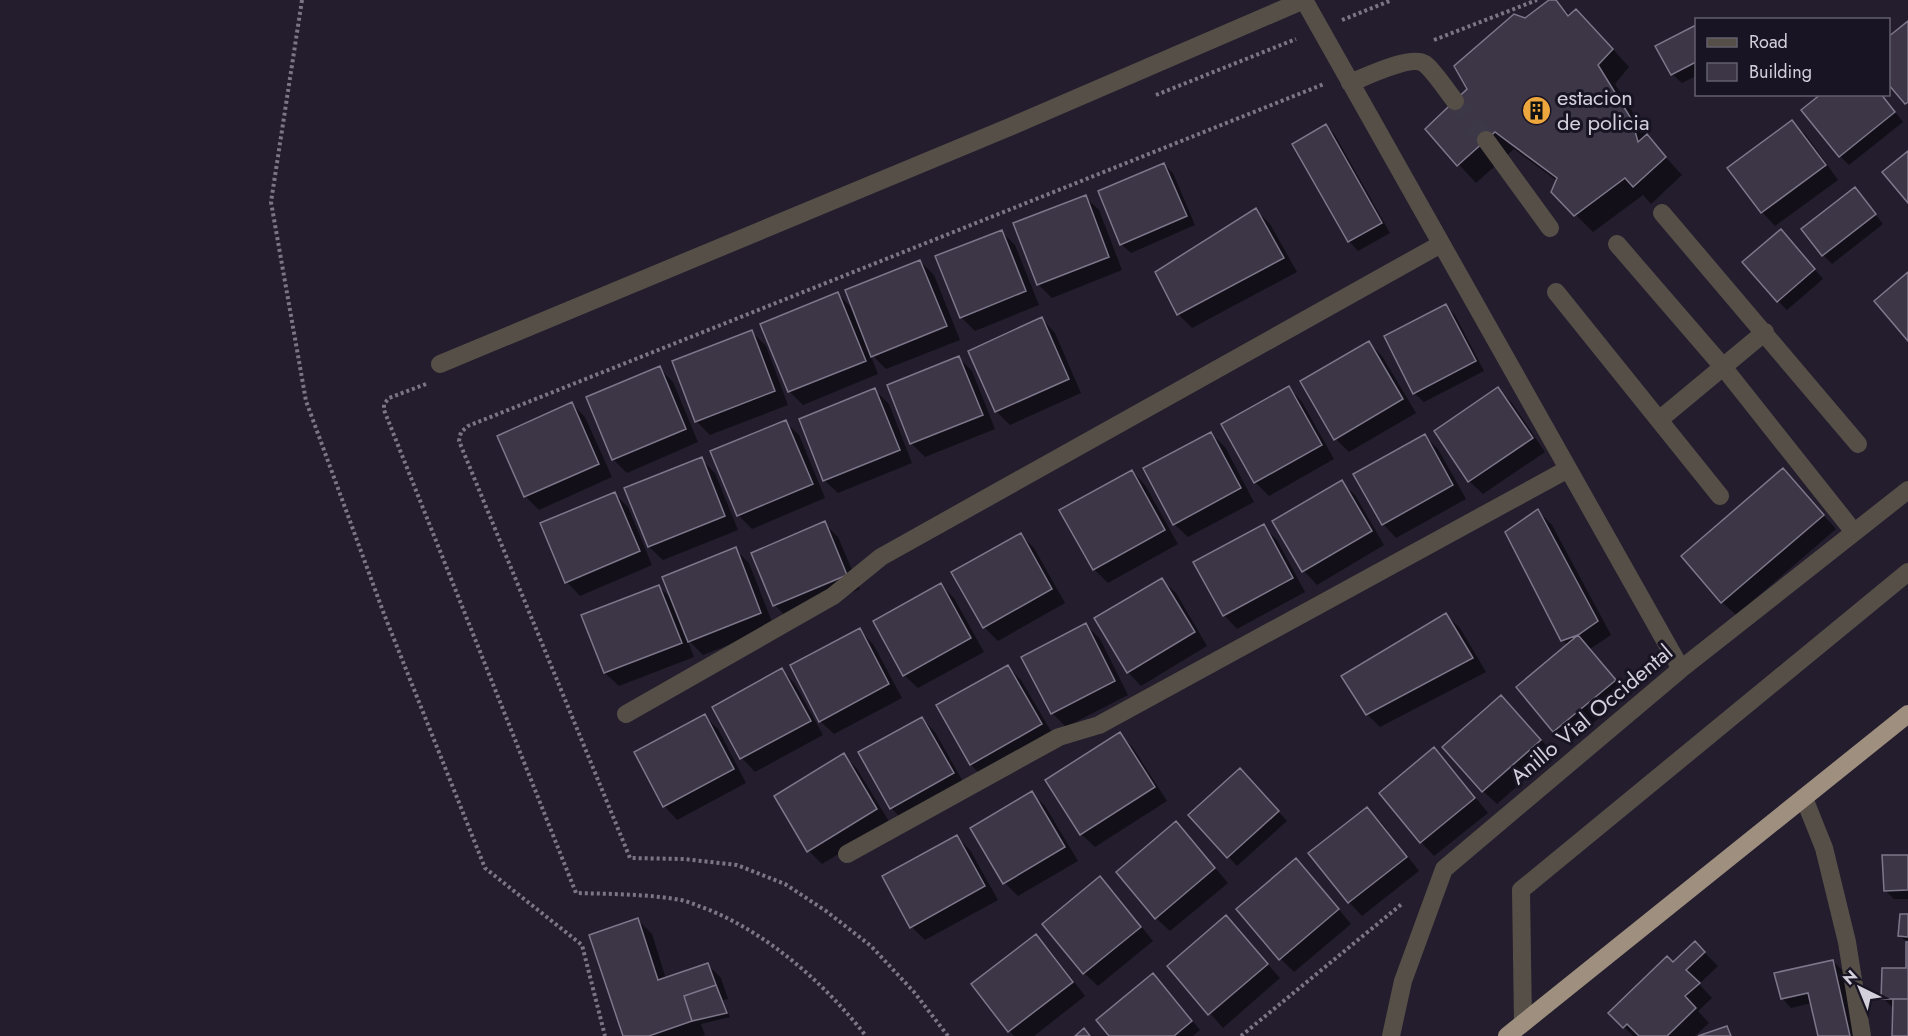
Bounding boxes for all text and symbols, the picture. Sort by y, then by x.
legend [1695,18,1890,96]
text: Road [1749,29,1788,55]
text: Building [1749,59,1812,85]
place label: estacion de policia [1557,81,1650,138]
building icon: estacion de policia [1520,94,1552,126]
street label: Anillo Vial Occidental [1503,636,1679,792]
north arrow [1830,958,1890,1018]
text: N [1838,965,1863,990]

